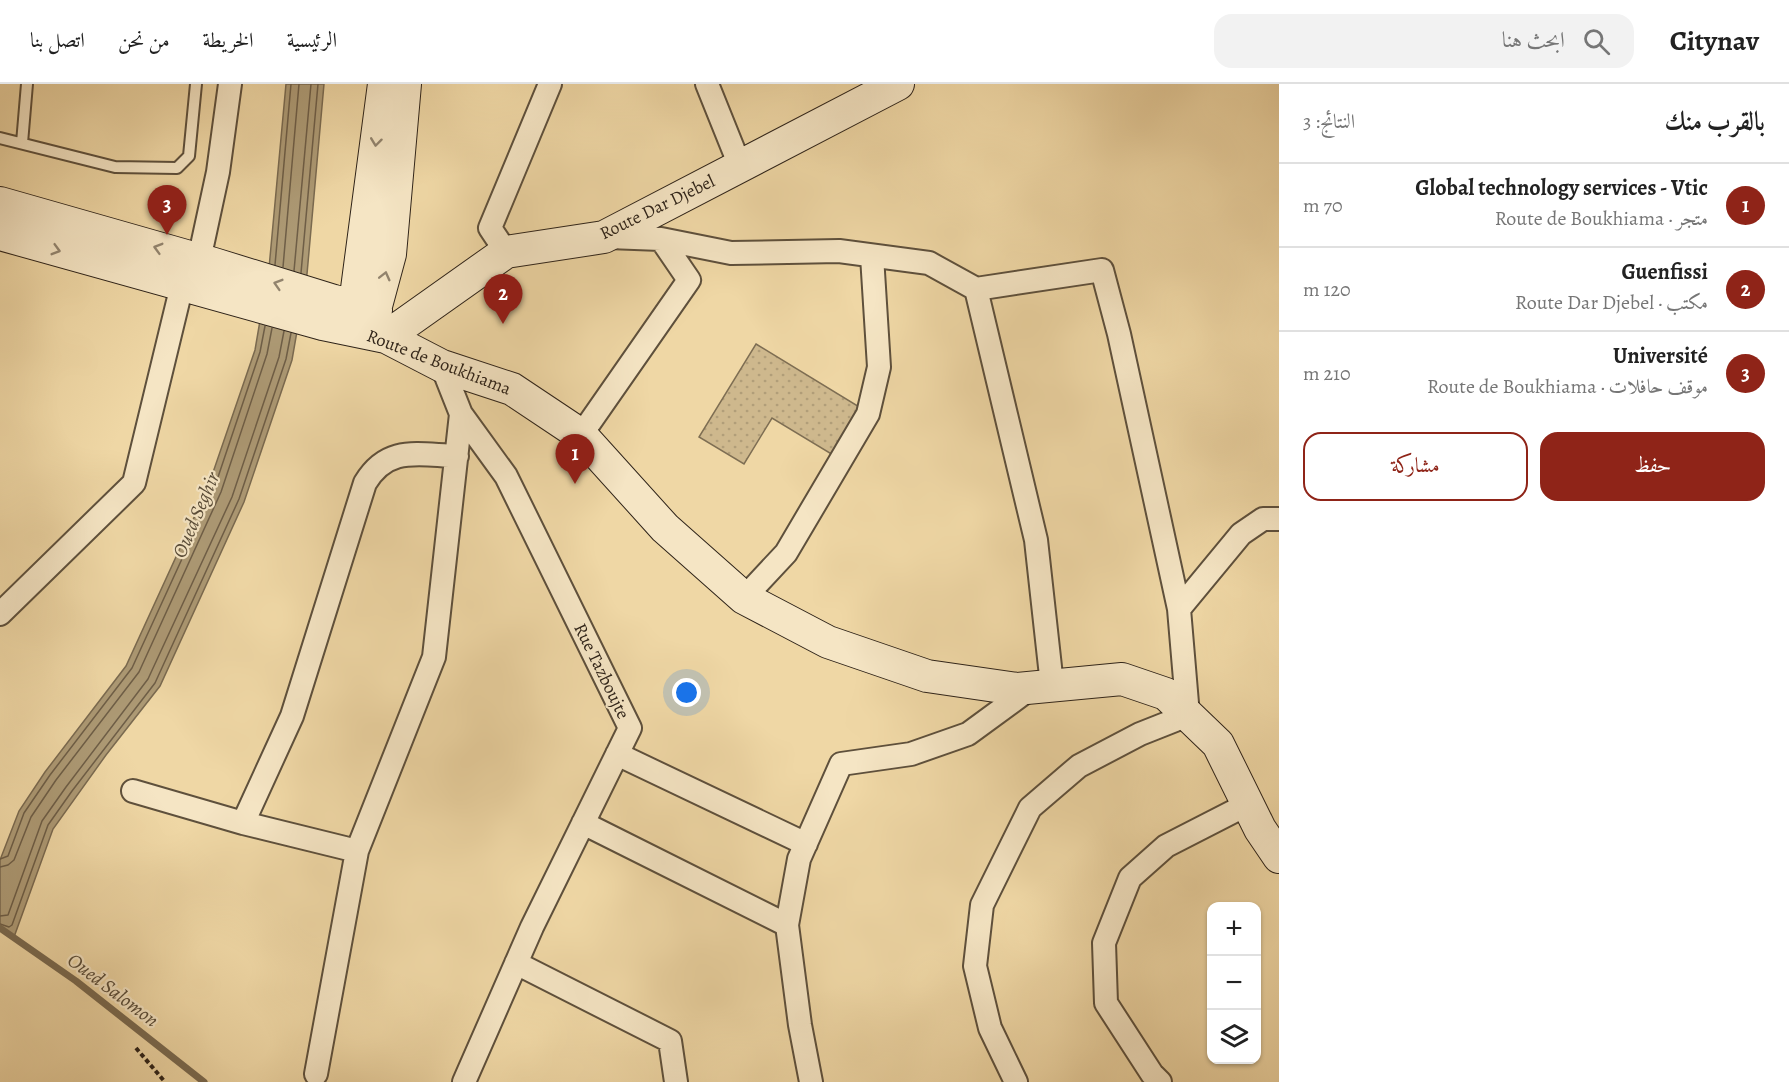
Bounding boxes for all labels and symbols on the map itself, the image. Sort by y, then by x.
one-way arrow [371,137,383,147]
street label: Route Dar Djebel [596,169,719,245]
pin: 3 [148,186,186,235]
one-way arrow [50,243,61,255]
one-way arrow [153,243,164,255]
one-way arrow [377,271,390,281]
pin: 2 [484,274,522,324]
one-way arrow [273,279,284,291]
street label: Route de Boukhiama [363,323,515,401]
pin: 1 [556,434,594,484]
water label: Oued Seghir [166,467,227,562]
street label: Rue Tazboujte [568,619,636,723]
your location [672,678,701,707]
water label: Oued Salomon [62,947,164,1033]

